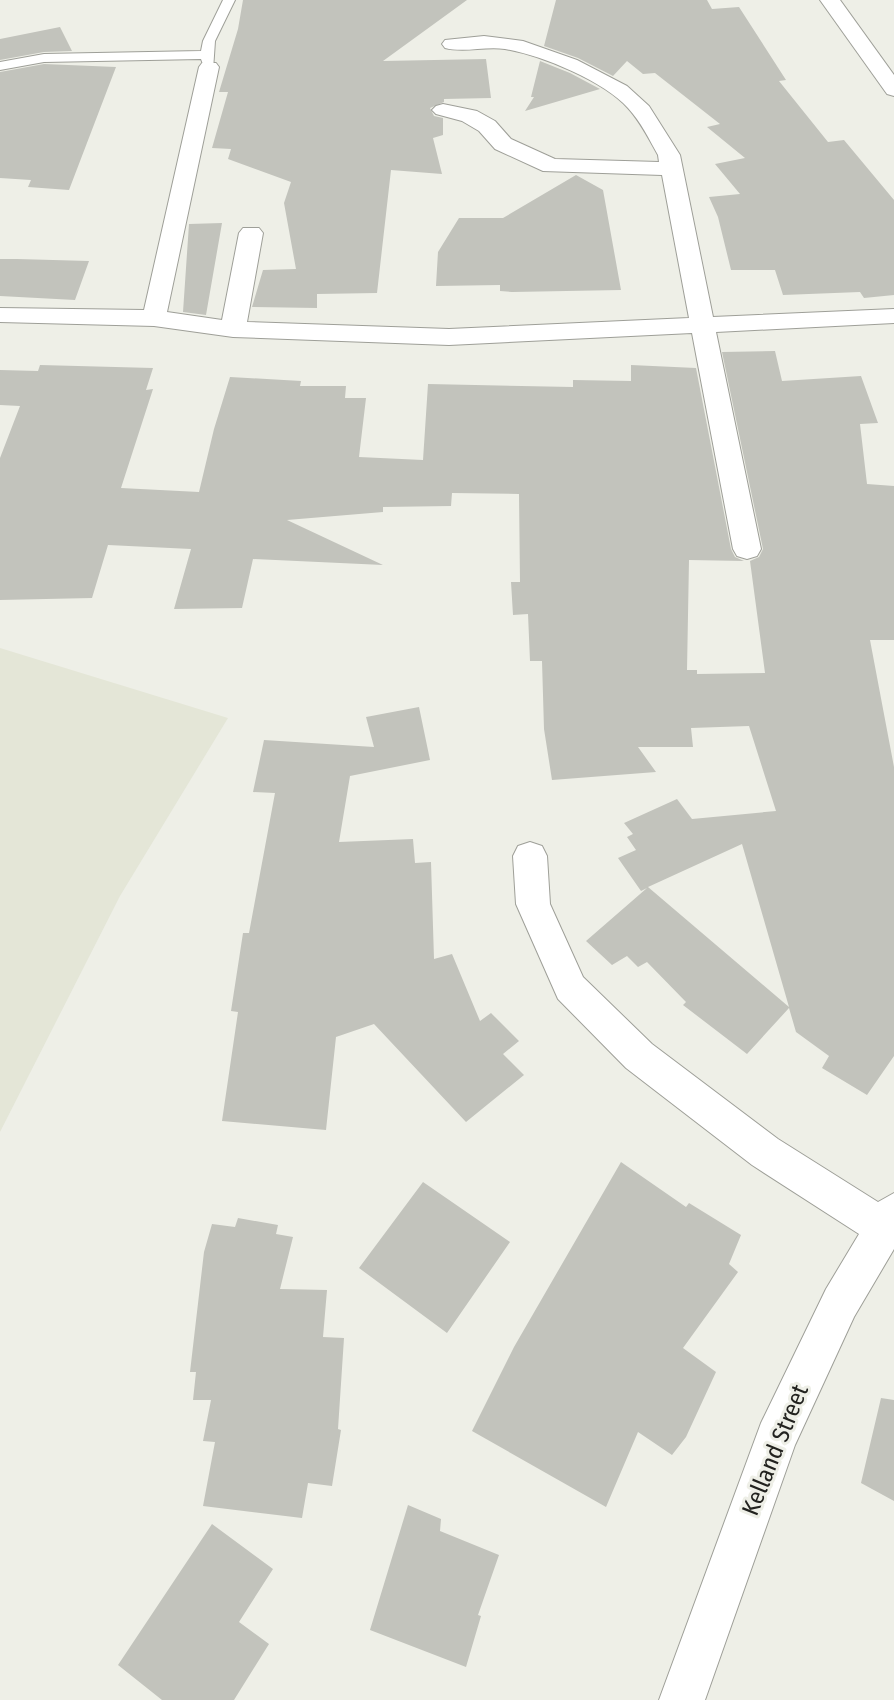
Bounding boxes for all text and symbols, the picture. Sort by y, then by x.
street label: Kelland Street [736,1380,814,1520]

